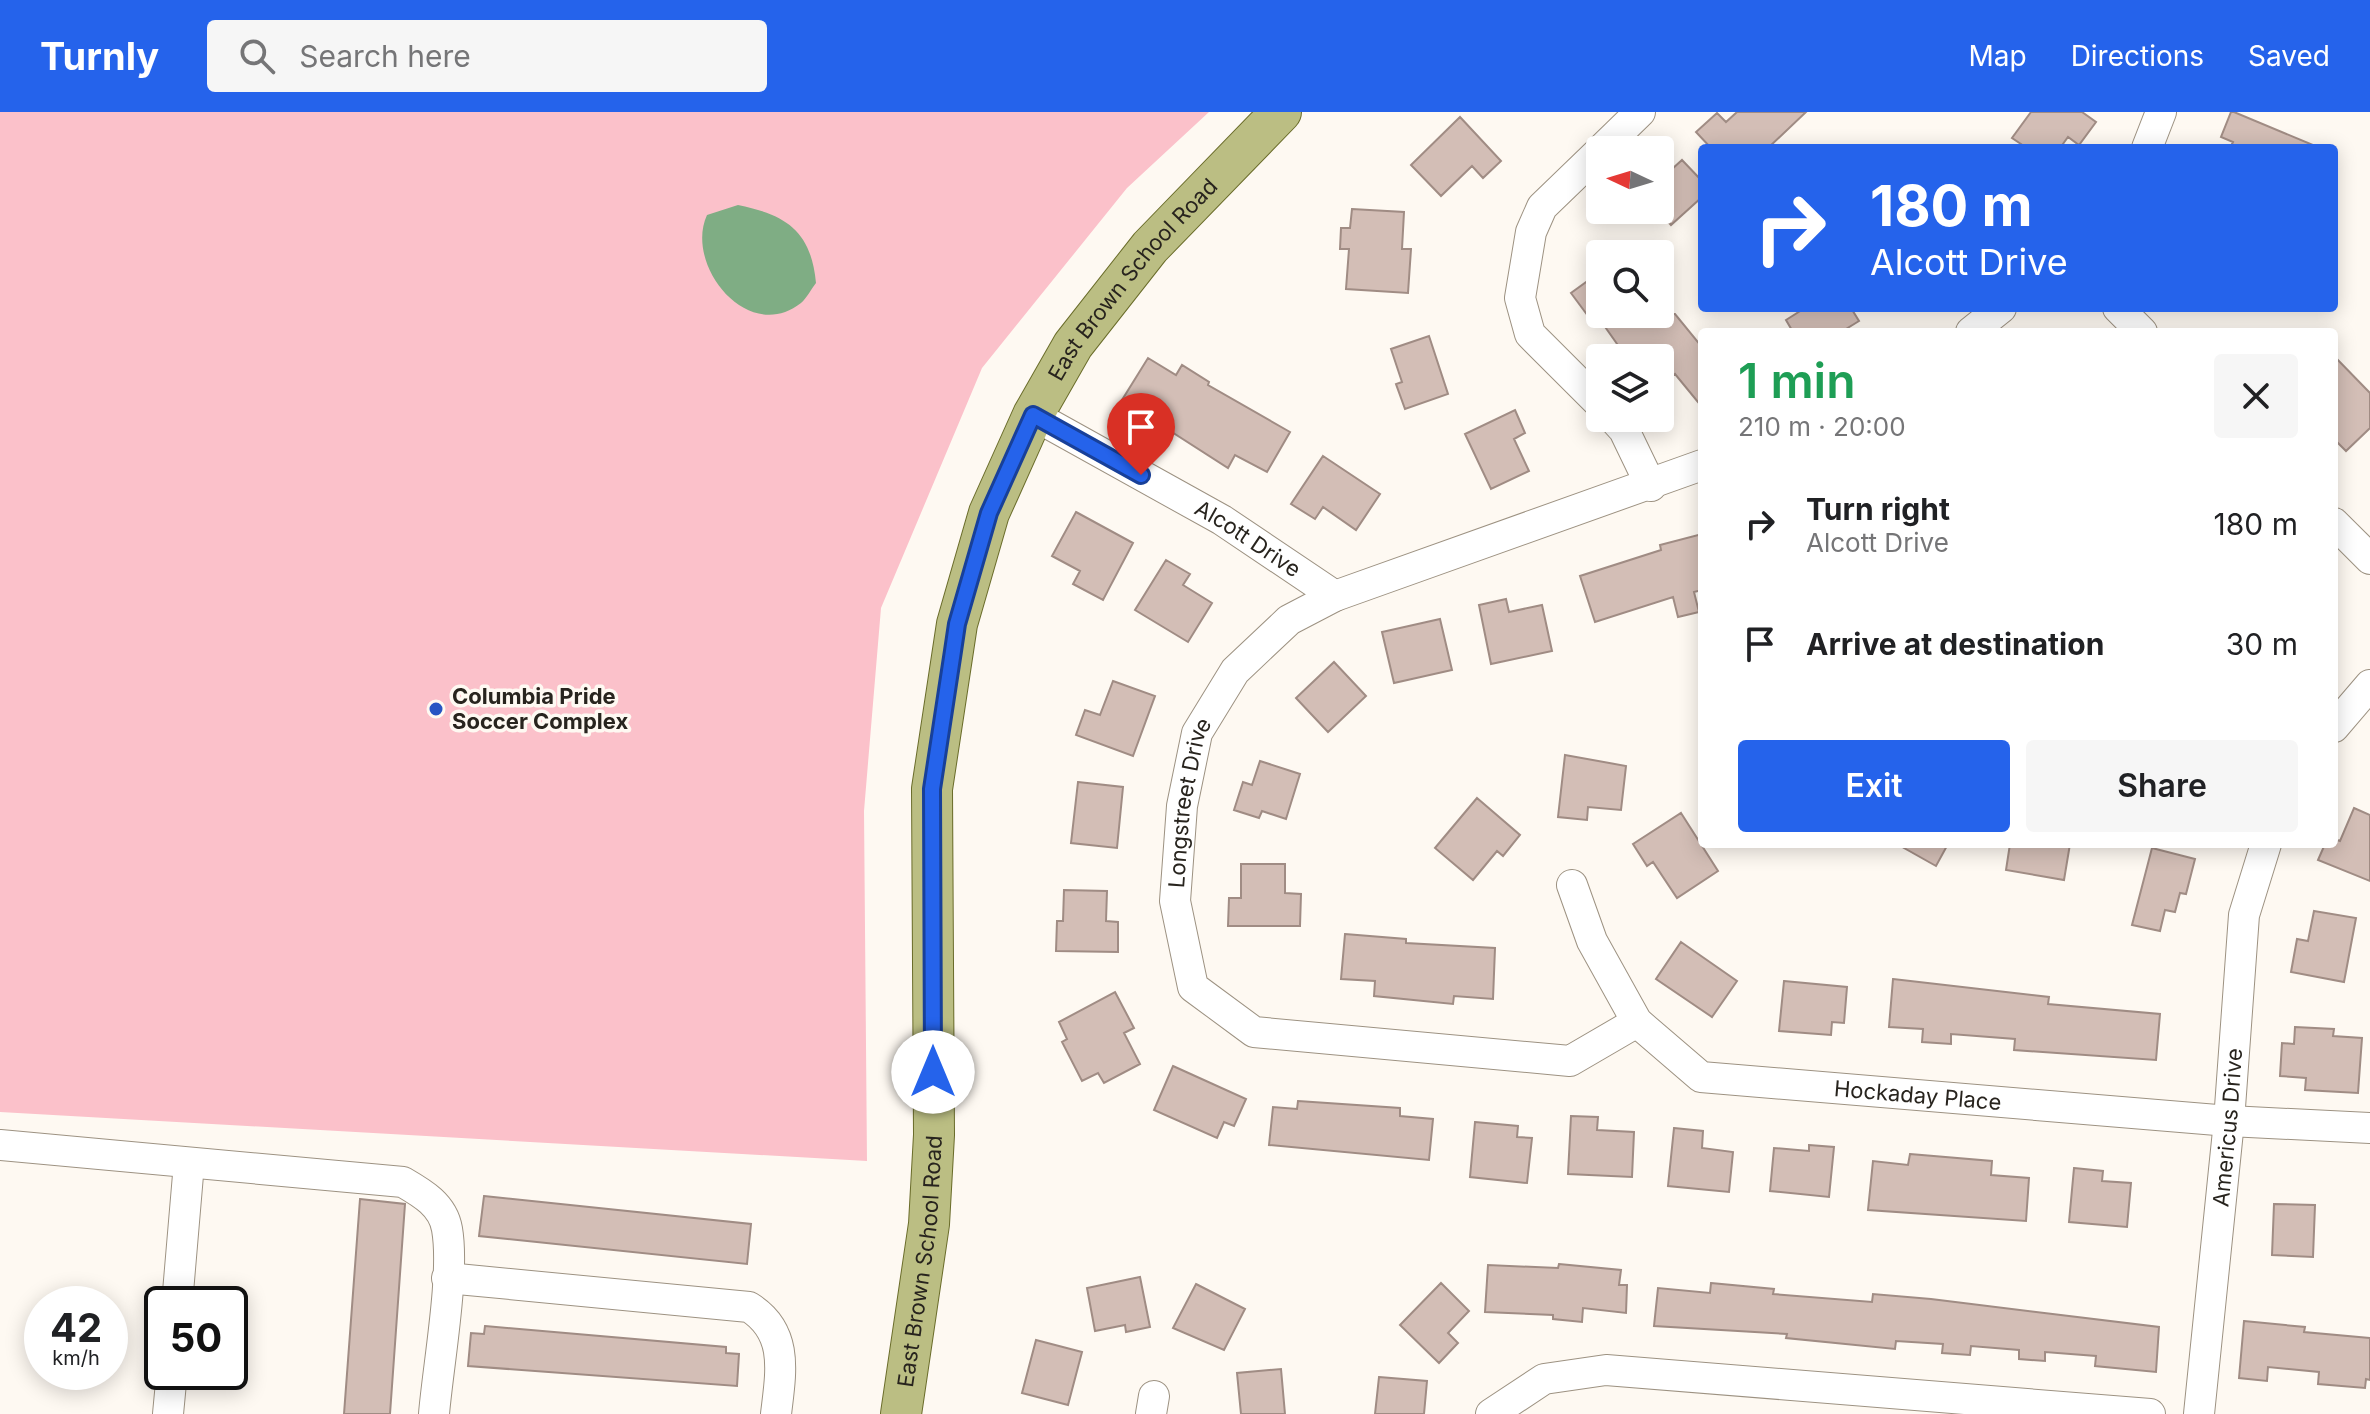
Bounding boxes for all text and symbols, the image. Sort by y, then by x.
search box [207,20,767,92]
text: Turnly [40,33,159,79]
icon: search [235,34,279,78]
text: Search here [299,38,471,74]
text: Map [1968,39,2027,73]
text: Directions [2071,39,2204,73]
text: Saved [2248,39,2330,73]
north arrow [1586,136,1674,224]
map controls [1586,136,1674,432]
text: 180 m [1870,172,2033,240]
street label: East Brown School Road [1043,173,1222,385]
icon: right [1738,176,1842,280]
button: search [1586,240,1674,328]
text: Alcott Drive [1870,240,2068,284]
button: layers [1586,344,1674,432]
text: 1 min [1738,351,1856,410]
button: close [2214,354,2298,438]
pin [1107,393,1175,475]
icon: arrive [1119,405,1163,449]
text: 210 m · 20:00 [1738,411,1906,442]
text: Turn right [1806,491,1950,527]
street label: Alcott Drive [1191,495,1306,582]
icon: right [1738,502,1782,546]
text: 180 m [2214,506,2298,542]
text: Alcott Drive [1806,527,1949,558]
icon: arrive [1738,622,1782,666]
text: Arrive at destination [1806,626,2104,662]
text: 30 m [2226,626,2298,662]
place label: Columbia Pride Soccer Complex [452,683,628,734]
marker: Columbia Pride Soccer Complex [427,700,445,718]
street label: Longstreet Drive [1163,713,1216,889]
button: Exit [1738,740,2010,832]
button: Share [2026,740,2298,832]
position arrow [891,1030,975,1114]
street label: Americus Drive [2207,1047,2247,1208]
street label: Hockaday Place [1833,1075,2002,1115]
street label: East Brown School Road [892,1135,947,1389]
speed limit sign: 50 [144,1286,248,1390]
text: 42 [50,1303,102,1352]
text: km/h [52,1346,100,1370]

